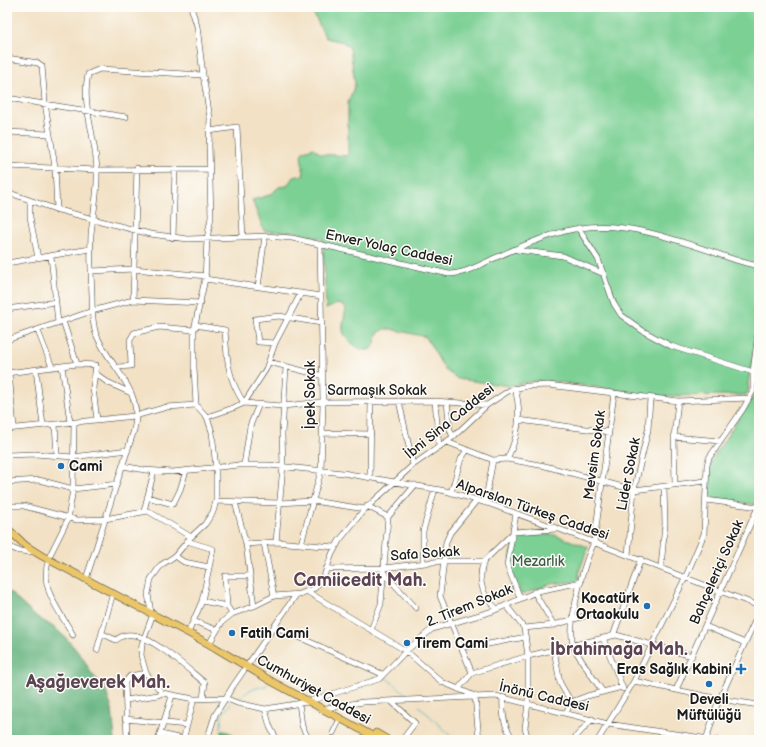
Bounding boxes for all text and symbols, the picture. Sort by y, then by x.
street label: Enver Yolaç Caddesi [324,226,454,269]
street label: İpek Sokak [301,361,319,429]
street label: İbni Sina Caddesi [400,379,498,463]
street label: Sarmaşık Sokak [327,382,427,399]
street label: Mevsim Sokak [580,409,609,501]
street label: Lider Sokak [613,436,644,512]
place label: Cami [69,458,102,475]
marker: Cami [56,461,66,471]
street label: Alparslan Türkeş Caddesi [454,475,611,544]
street label: Bahçeleriçi Sokak [686,517,747,627]
street label: Safa Sokak [390,543,460,564]
park label: Mezarlık [511,553,565,570]
district label: Camiicedit Mah. [294,570,426,591]
street label: 2. Tirem Sokak [424,580,515,630]
place label: Kocatürk Ortaokulu [576,590,640,623]
marker: Kocatürk Ortaokulu [642,601,652,611]
place label: Fatih Cami [240,625,309,642]
marker: Fatih Cami [227,628,237,638]
place label: Tirem Cami [415,635,488,652]
district label: İbrahimağa Mah. [550,636,688,660]
marker: Tirem Cami [402,638,412,648]
street label: Cumhuriyet Caddesi [254,651,374,728]
place label: Eras Sağlık Kabini [617,661,732,678]
marker: Eras Sağlık Kabini [735,663,747,675]
district label: Aşağıeverek Mah. [25,672,170,693]
street label: İnönü Caddesi [497,677,591,715]
marker: Develi Müftülüğü [704,679,714,689]
place label: Develi Müftülüğü [677,691,742,724]

